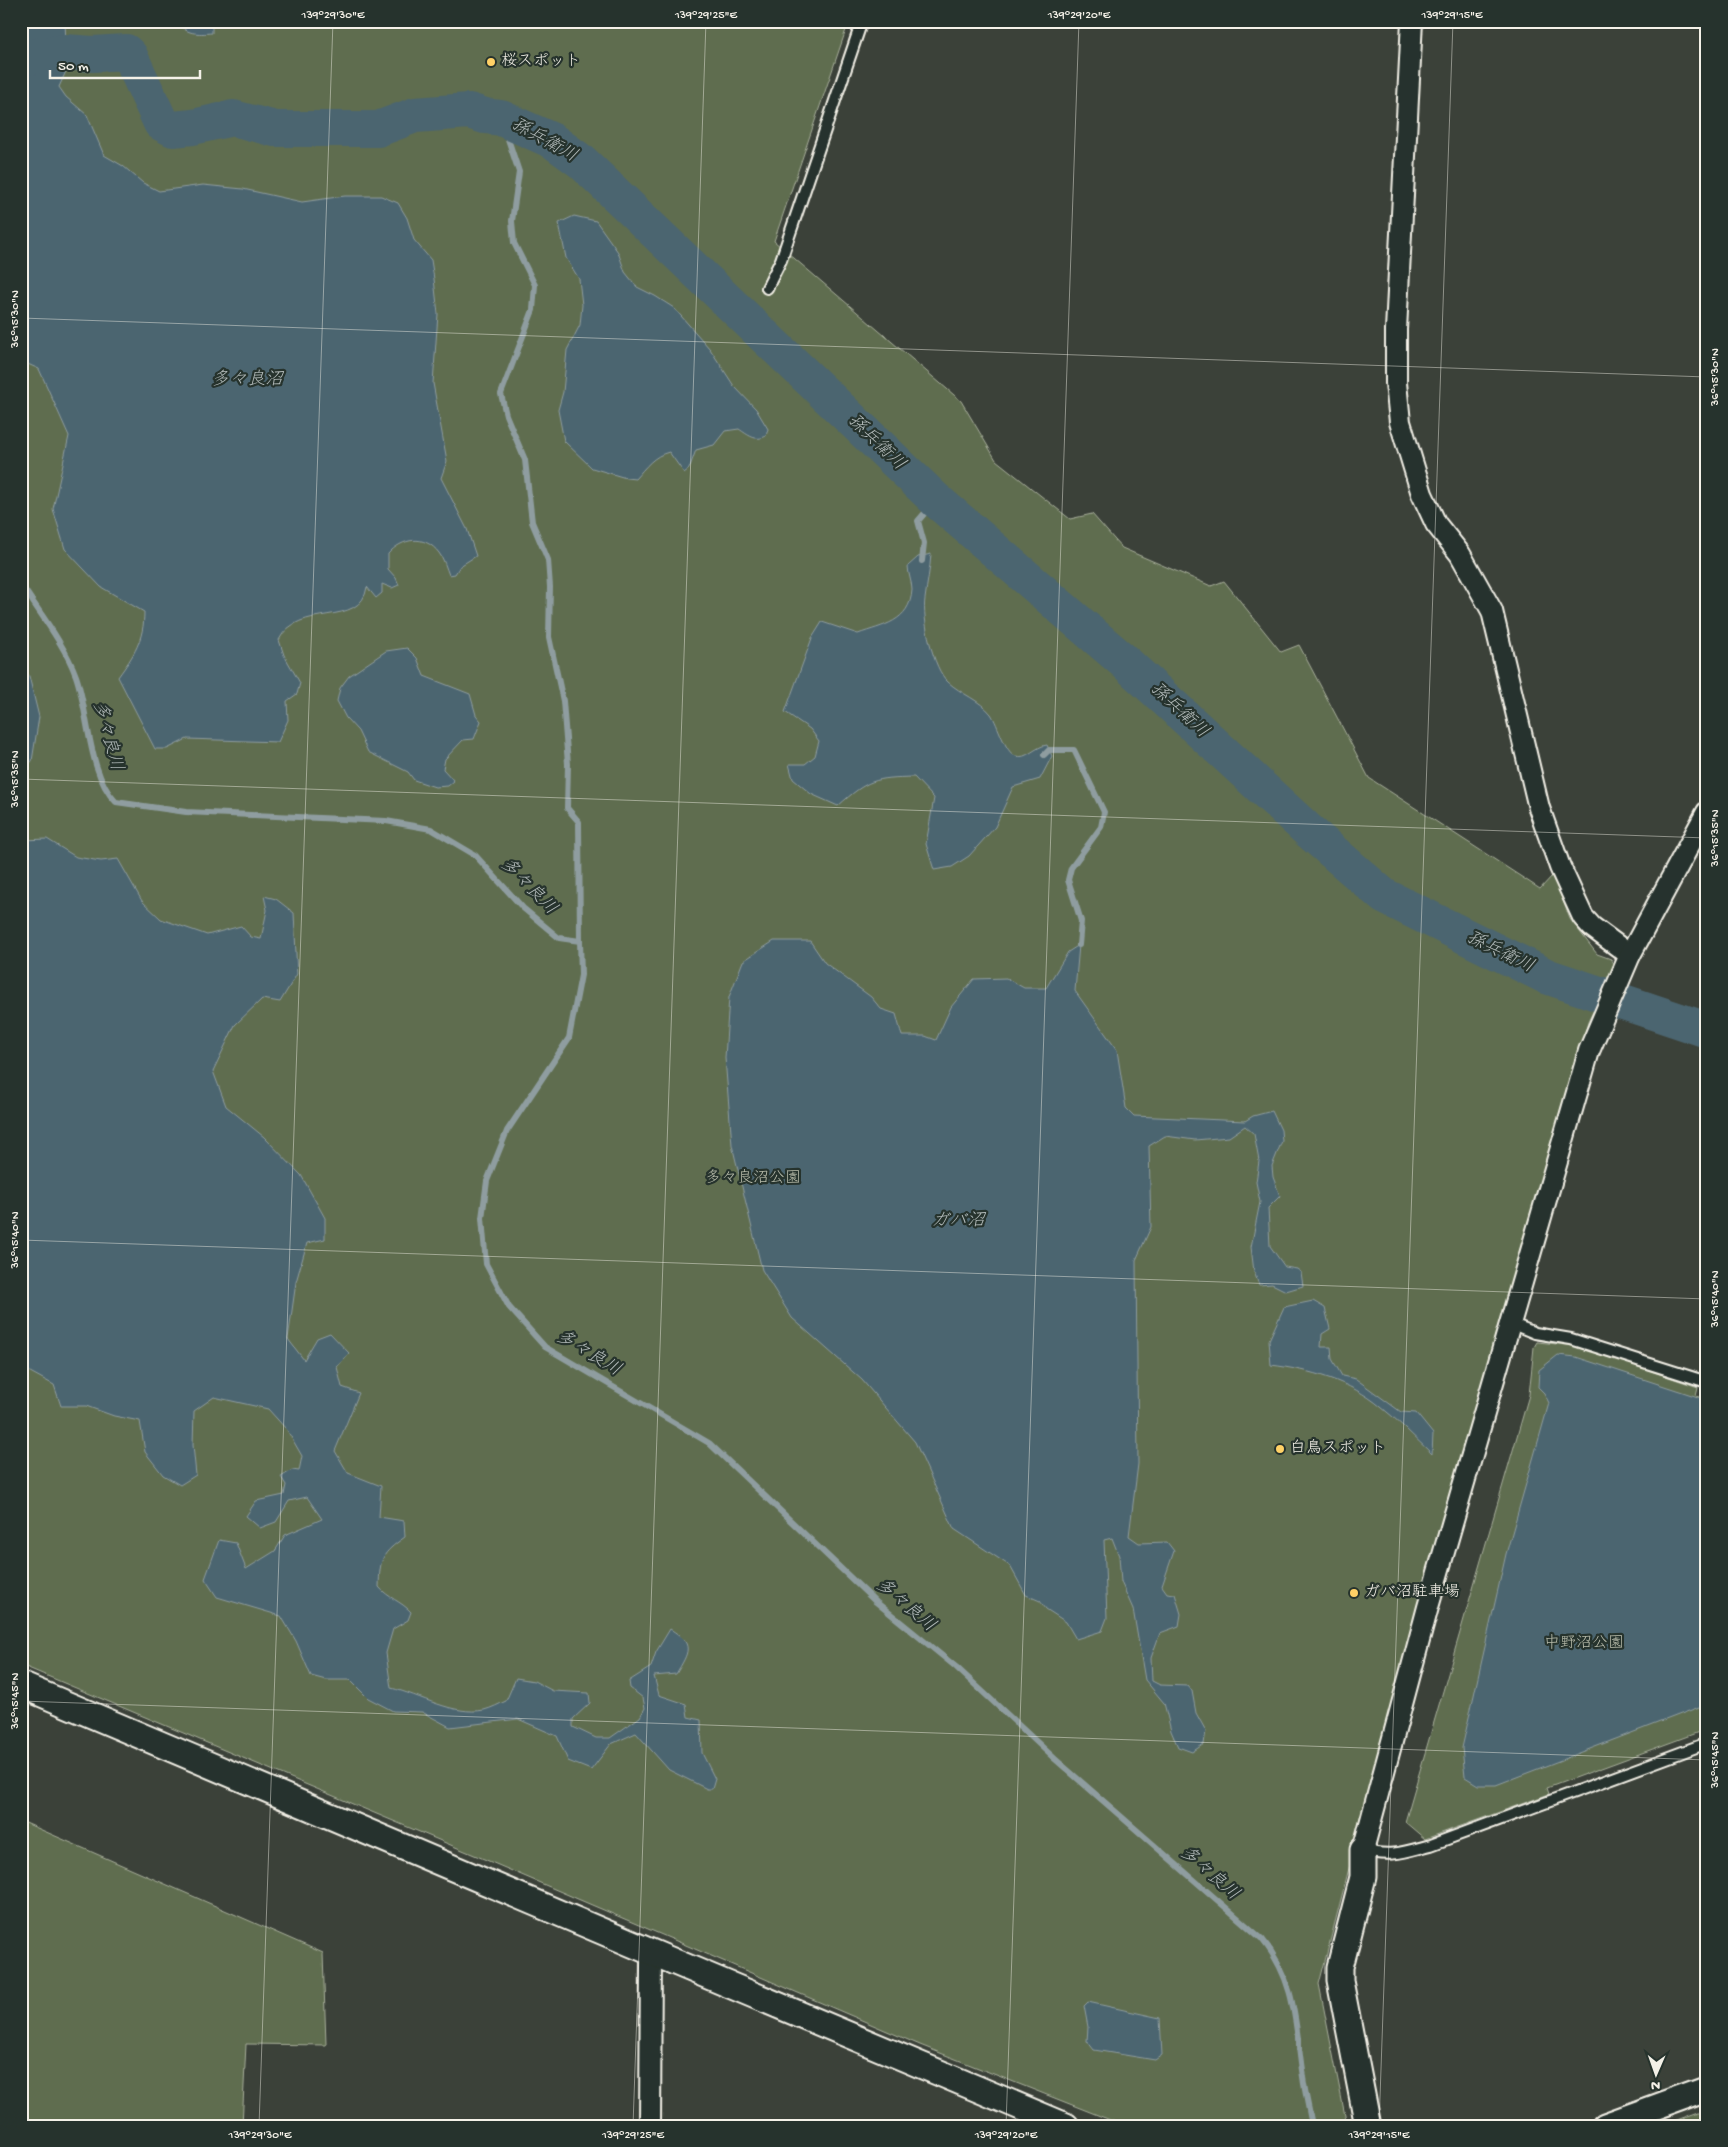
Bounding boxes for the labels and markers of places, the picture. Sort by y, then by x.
place label: 桜スポット [501,52,581,72]
marker: 桜スポット [485,56,497,68]
place label: 白鳥スポット [1290,1438,1386,1459]
marker: 白鳥スポット [1274,1443,1286,1455]
place label: ガバ沼駐車場 [1364,1583,1460,1603]
marker: ガバ沼駐車場 [1348,1587,1360,1599]

